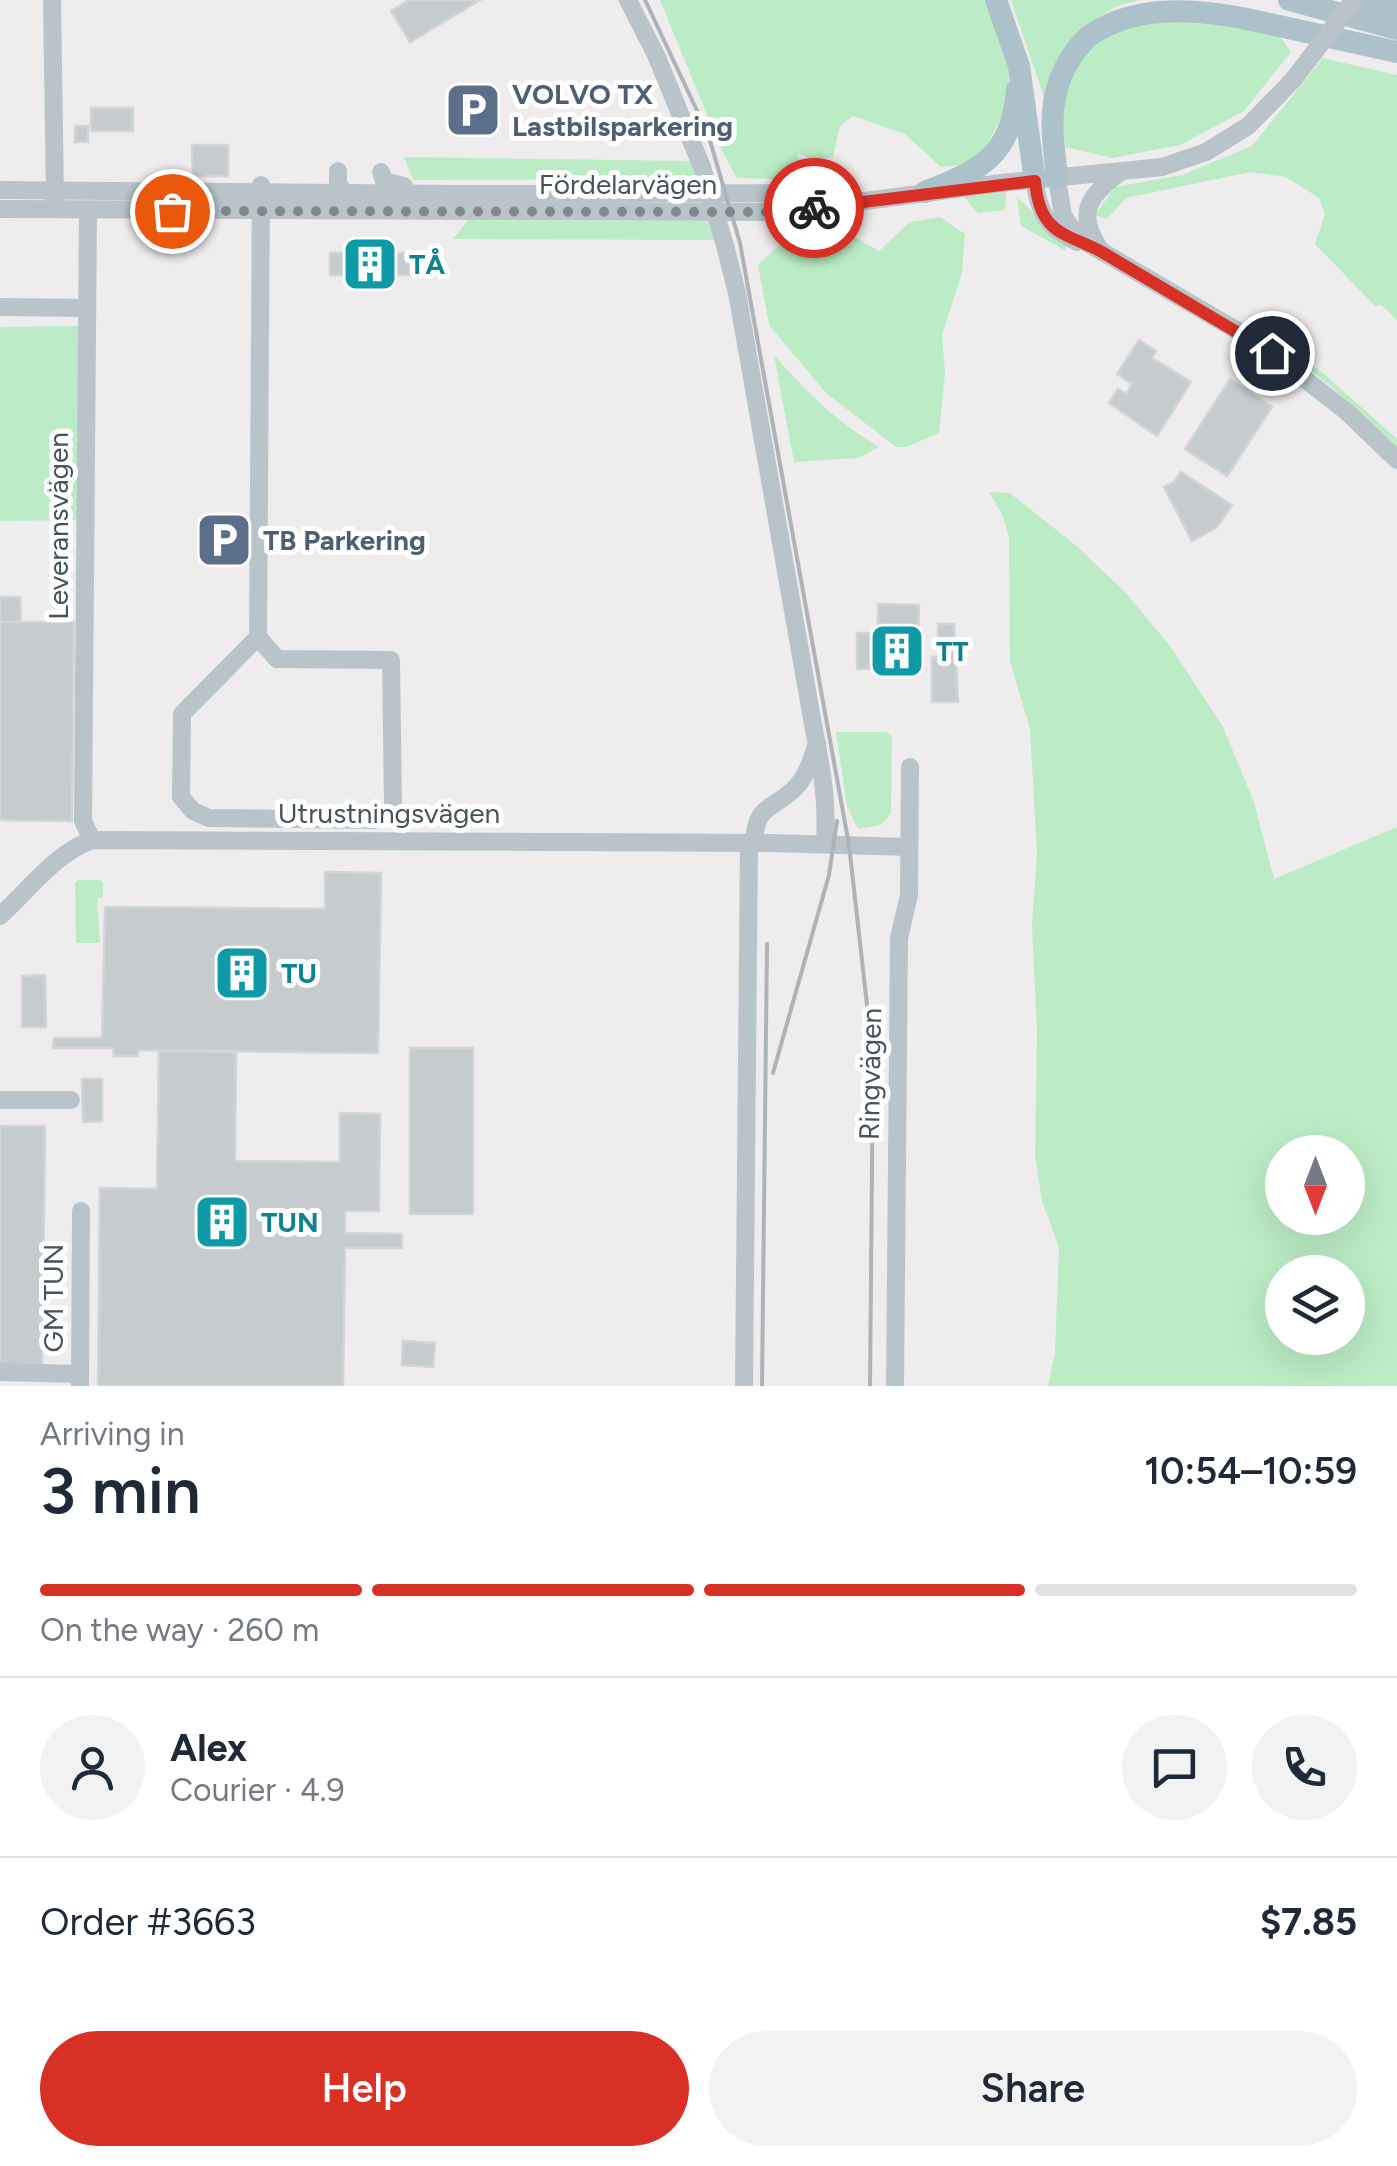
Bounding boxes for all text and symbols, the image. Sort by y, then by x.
place label: VOLVO TX Lastbilsparkering [512,77,733,143]
parking icon: VOLVO TX Lastbilsparkering [443,80,503,140]
courier [764,158,864,258]
street label: Fördelarvägen [539,167,717,201]
pin [130,169,215,254]
icon: bike [787,181,842,236]
icon: bag [145,184,200,239]
building icon: TÅ [340,234,400,294]
place label: TÅ [409,247,445,281]
pin [1230,311,1315,396]
icon: home [1245,326,1300,381]
street label: Leveransvägen [41,432,75,620]
parking icon: TB Parkering [194,510,254,570]
place label: TB Parkering [263,523,426,557]
building icon: TT [867,621,927,681]
place label: TT [936,634,969,668]
street label: Utrustningsvägen [278,796,500,830]
building icon: TU [212,943,272,1003]
place label: TU [281,956,317,990]
street label: Ringvägen [852,1008,888,1140]
north arrow [1265,1135,1365,1235]
map controls [1265,1135,1365,1355]
building icon: TUN [192,1192,252,1252]
place label: TUN [261,1205,319,1239]
street label: GM TUN [36,1244,70,1352]
button: layers [1265,1255,1365,1355]
text: Arriving in [40,1415,185,1453]
text: 10:54–10:59 [1144,1448,1357,1494]
text: 3 min [40,1451,201,1529]
text: On the way · 260 m [40,1611,319,1649]
button: person [40,1715,145,1820]
button: chat [1122,1715,1227,1820]
button: phone [1252,1715,1357,1820]
text: Alex [170,1725,247,1771]
text: Courier · 4.9 [170,1771,345,1809]
text: Order #3663 [40,1899,256,1945]
text: $7.85 [1260,1899,1357,1945]
button: Help [40,2031,689,2146]
button: Share [709,2031,1357,2146]

